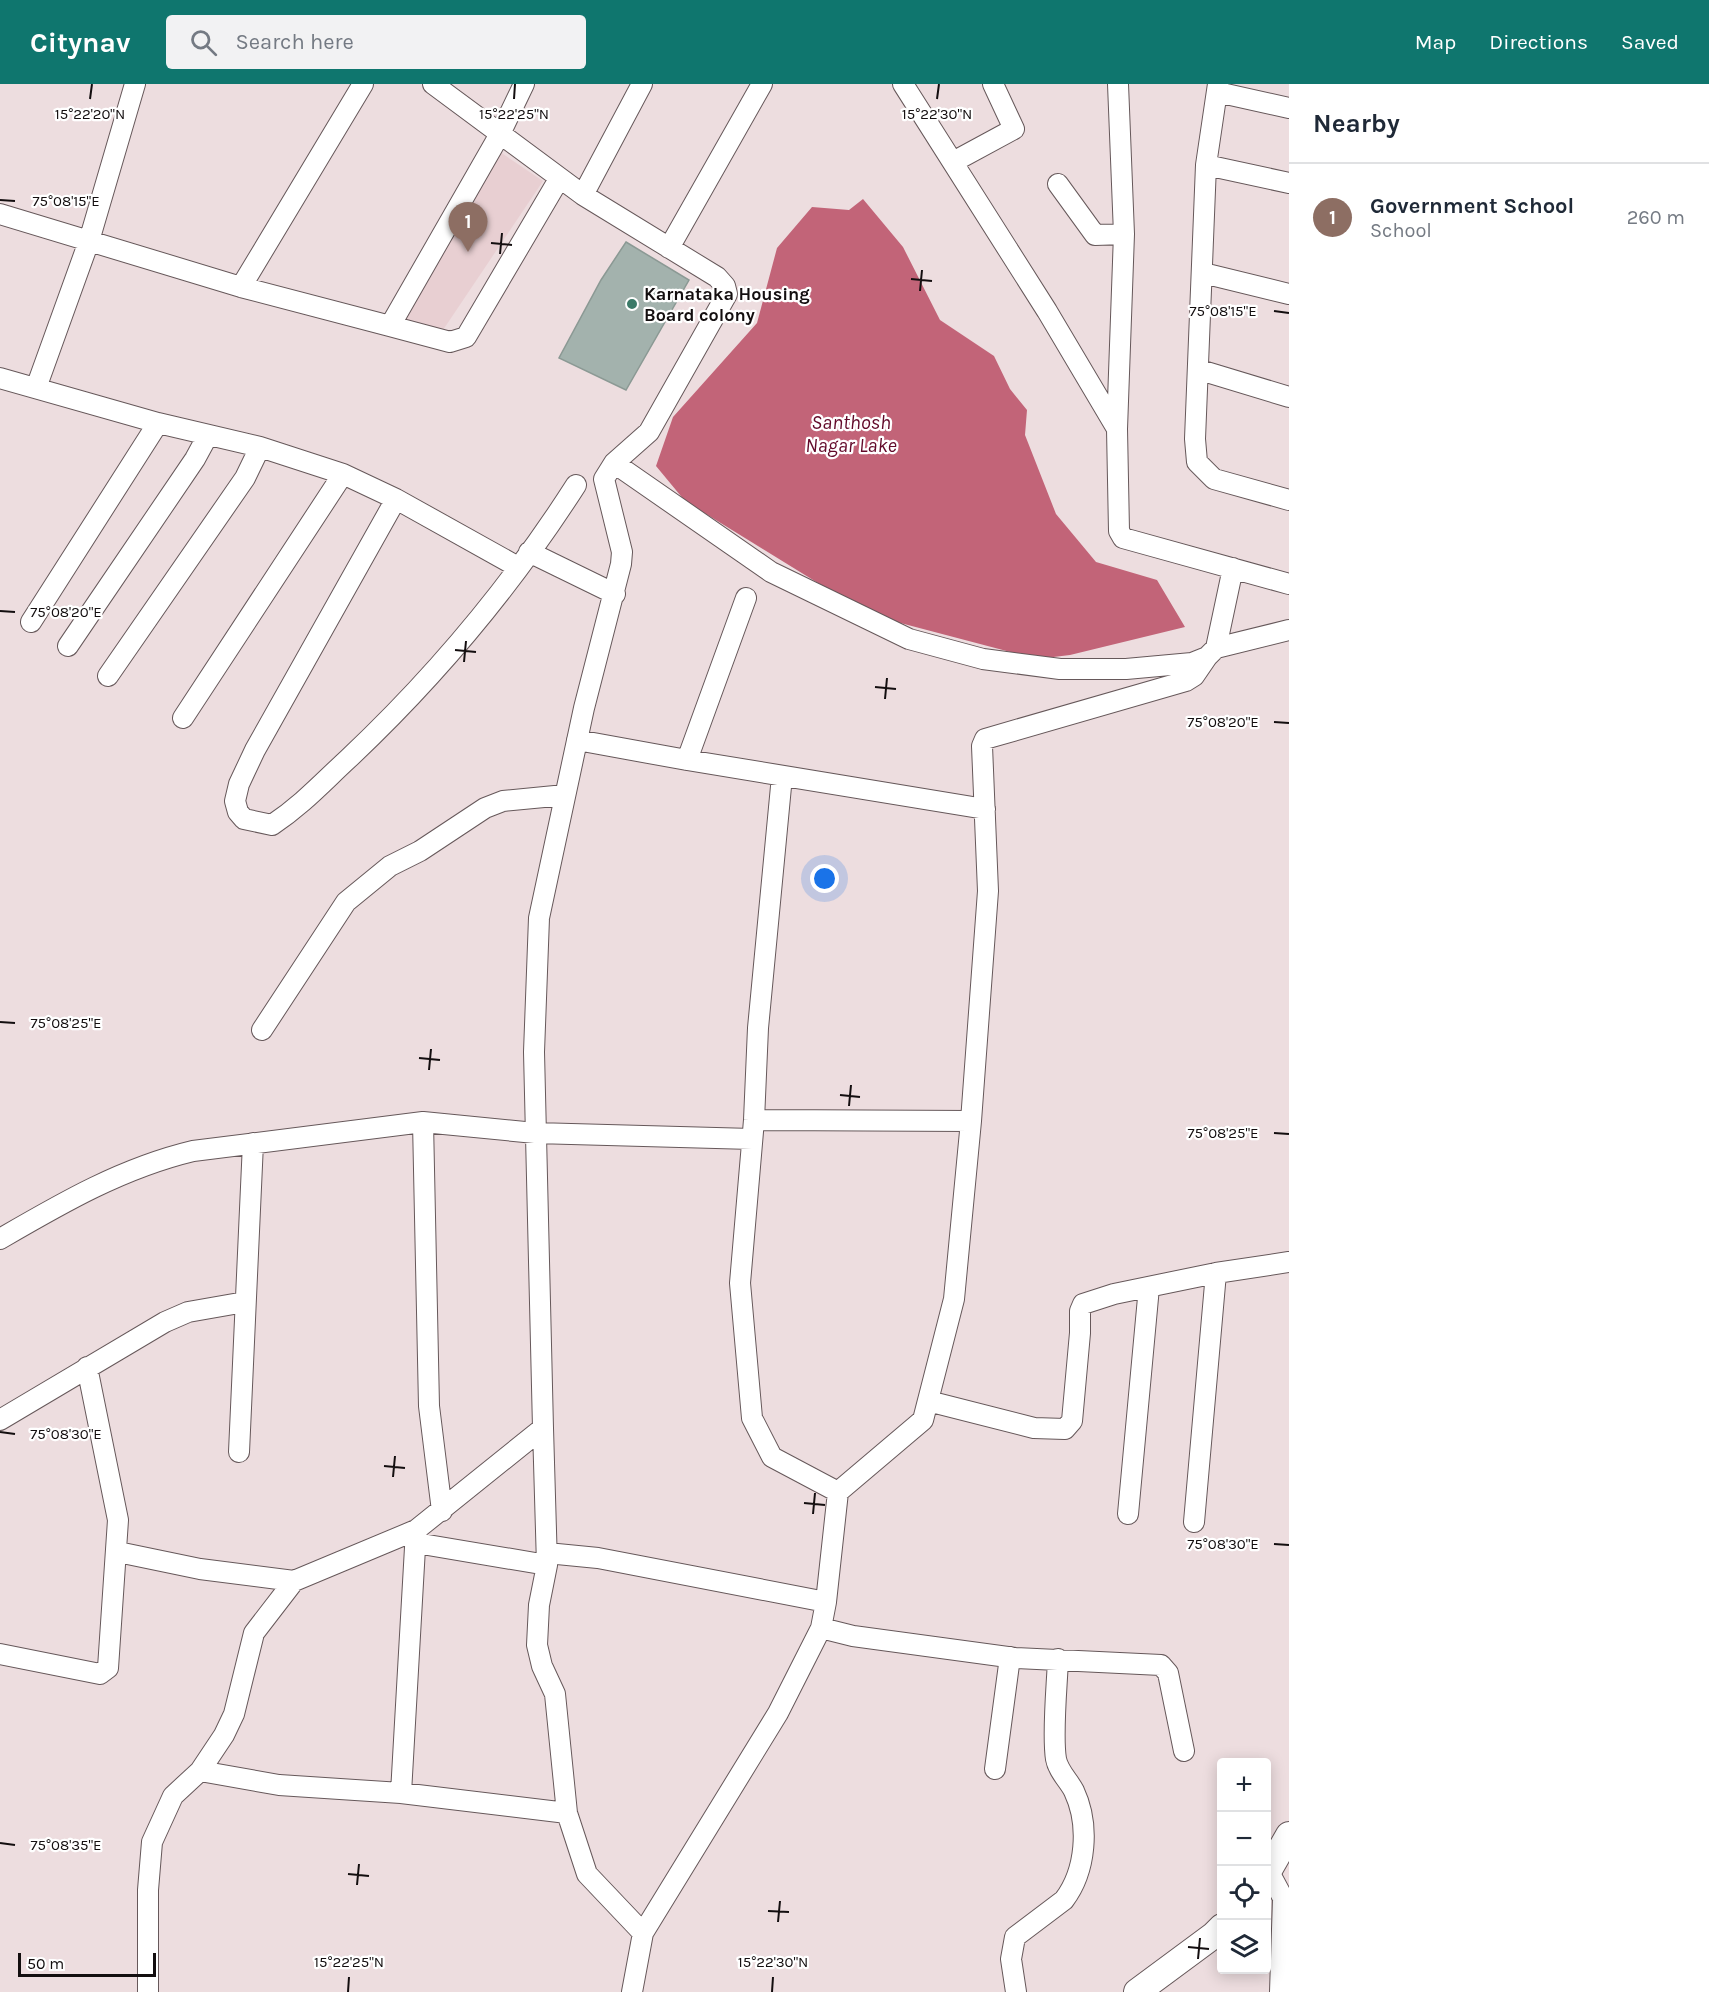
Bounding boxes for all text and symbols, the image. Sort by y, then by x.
search box [166,15,586,69]
text: Citynav [30,26,130,59]
icon: search [187,26,220,59]
text: Search here [235,29,354,55]
text: Map [1415,30,1456,54]
text: Directions [1489,30,1588,54]
text: Saved [1621,30,1679,54]
text: 15°22'20"N [55,105,125,123]
text: 15°22'25"N [479,105,549,123]
text: 15°22'30"N [902,105,972,123]
text: Nearby [1313,108,1400,139]
text: 75°08'15"E [32,192,100,210]
text: Government School [1370,193,1574,219]
pin: 1 [448,202,488,252]
text: 1 [1329,206,1336,229]
text: 260 m [1627,206,1685,229]
text: School [1370,219,1432,242]
place label: Karnataka Housing Board colony [644,283,810,326]
marker: Karnataka Housing Board colony [625,297,639,311]
text: 75°08'15"E [1189,302,1257,320]
water label: Santhosh Nagar Lake [805,411,897,457]
text: 75°08'20"E [30,603,102,621]
text: 75°08'20"E [1187,713,1259,731]
your location [810,864,839,893]
text: 75°08'25"E [31,1014,101,1032]
text: 75°08'25"E [1188,1124,1258,1142]
text: 75°08'30"E [30,1425,102,1443]
text: 75°08'30"E [1187,1535,1259,1553]
map controls [1217,1758,1271,1974]
button: + [1217,1758,1271,1812]
button: − [1217,1812,1271,1866]
text: 75°08'35"E [30,1836,102,1854]
button: locate [1217,1866,1271,1920]
button: layers [1217,1920,1271,1974]
scale bar [18,1950,156,1978]
text: 15°22'25"N [314,1953,384,1971]
text: 15°22'30"N [738,1953,808,1971]
text: 50 m [27,1954,64,1973]

